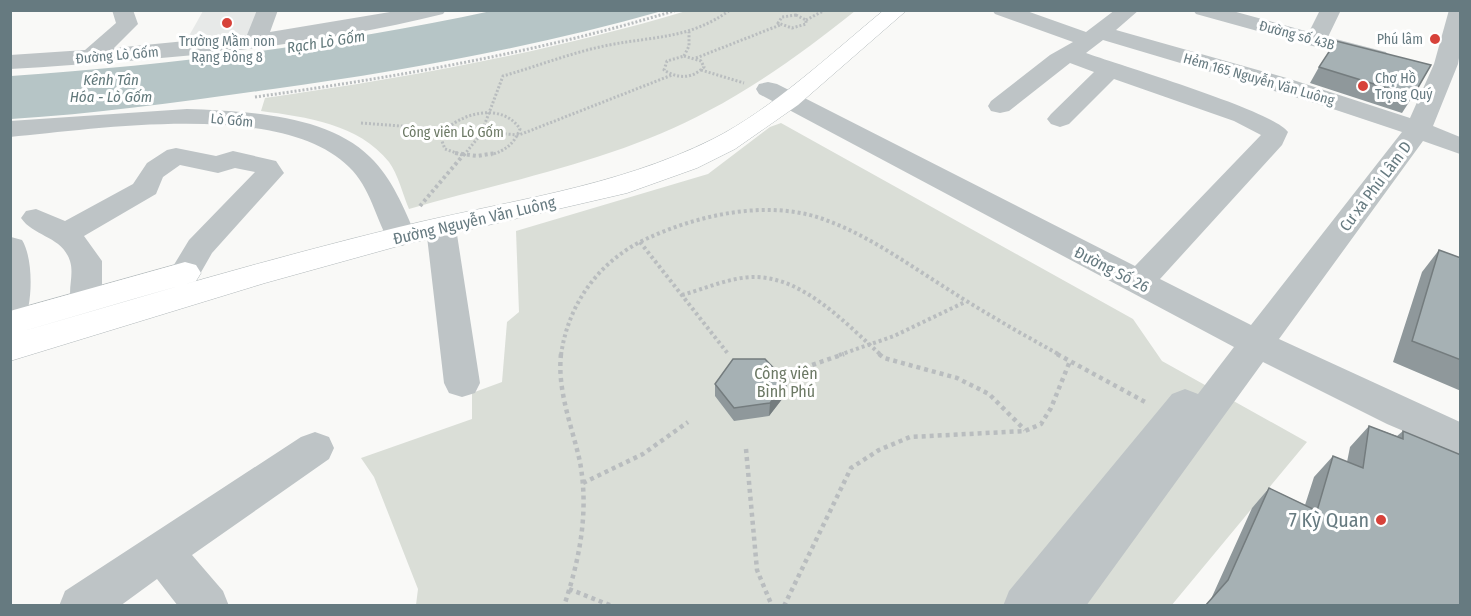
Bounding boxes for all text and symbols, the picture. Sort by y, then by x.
marker: Trường Mầm non Rạng Đông 8 [220,16,234,30]
street label: Đường số 43B [1257,16,1337,54]
water label: Rạch Lò Gốm [286,27,366,57]
place label: Phú lâm [1377,31,1423,48]
place label: Trường Mầm non Rạng Đông 8 [179,32,275,66]
marker: Phú lâm [1428,32,1442,46]
street label: Đường Lò Gốm [75,42,159,68]
street label: Hẻm 165 Nguyễn Văn Luông [1181,50,1337,109]
place label: Chợ Hồ Trọng Quý [1375,69,1433,103]
water label: Kênh Tân Hóa - Lò Gốm [70,71,152,106]
marker: Chợ Hồ Trọng Quý [1356,79,1370,93]
street label: Lò Gốm [210,109,254,131]
park label: Công viên Lò Gốm [402,123,504,141]
street label: Cư xá Phú Lâm D [1335,138,1415,235]
street label: Đường Nguyễn Văn Luông [391,192,558,248]
street label: Đường Số 26 [1071,242,1153,296]
park label: Công viên Bình Phú [754,364,818,401]
place label: 7 Kỳ Quan [1289,508,1369,532]
marker: 7 Kỳ Quan [1374,513,1388,527]

